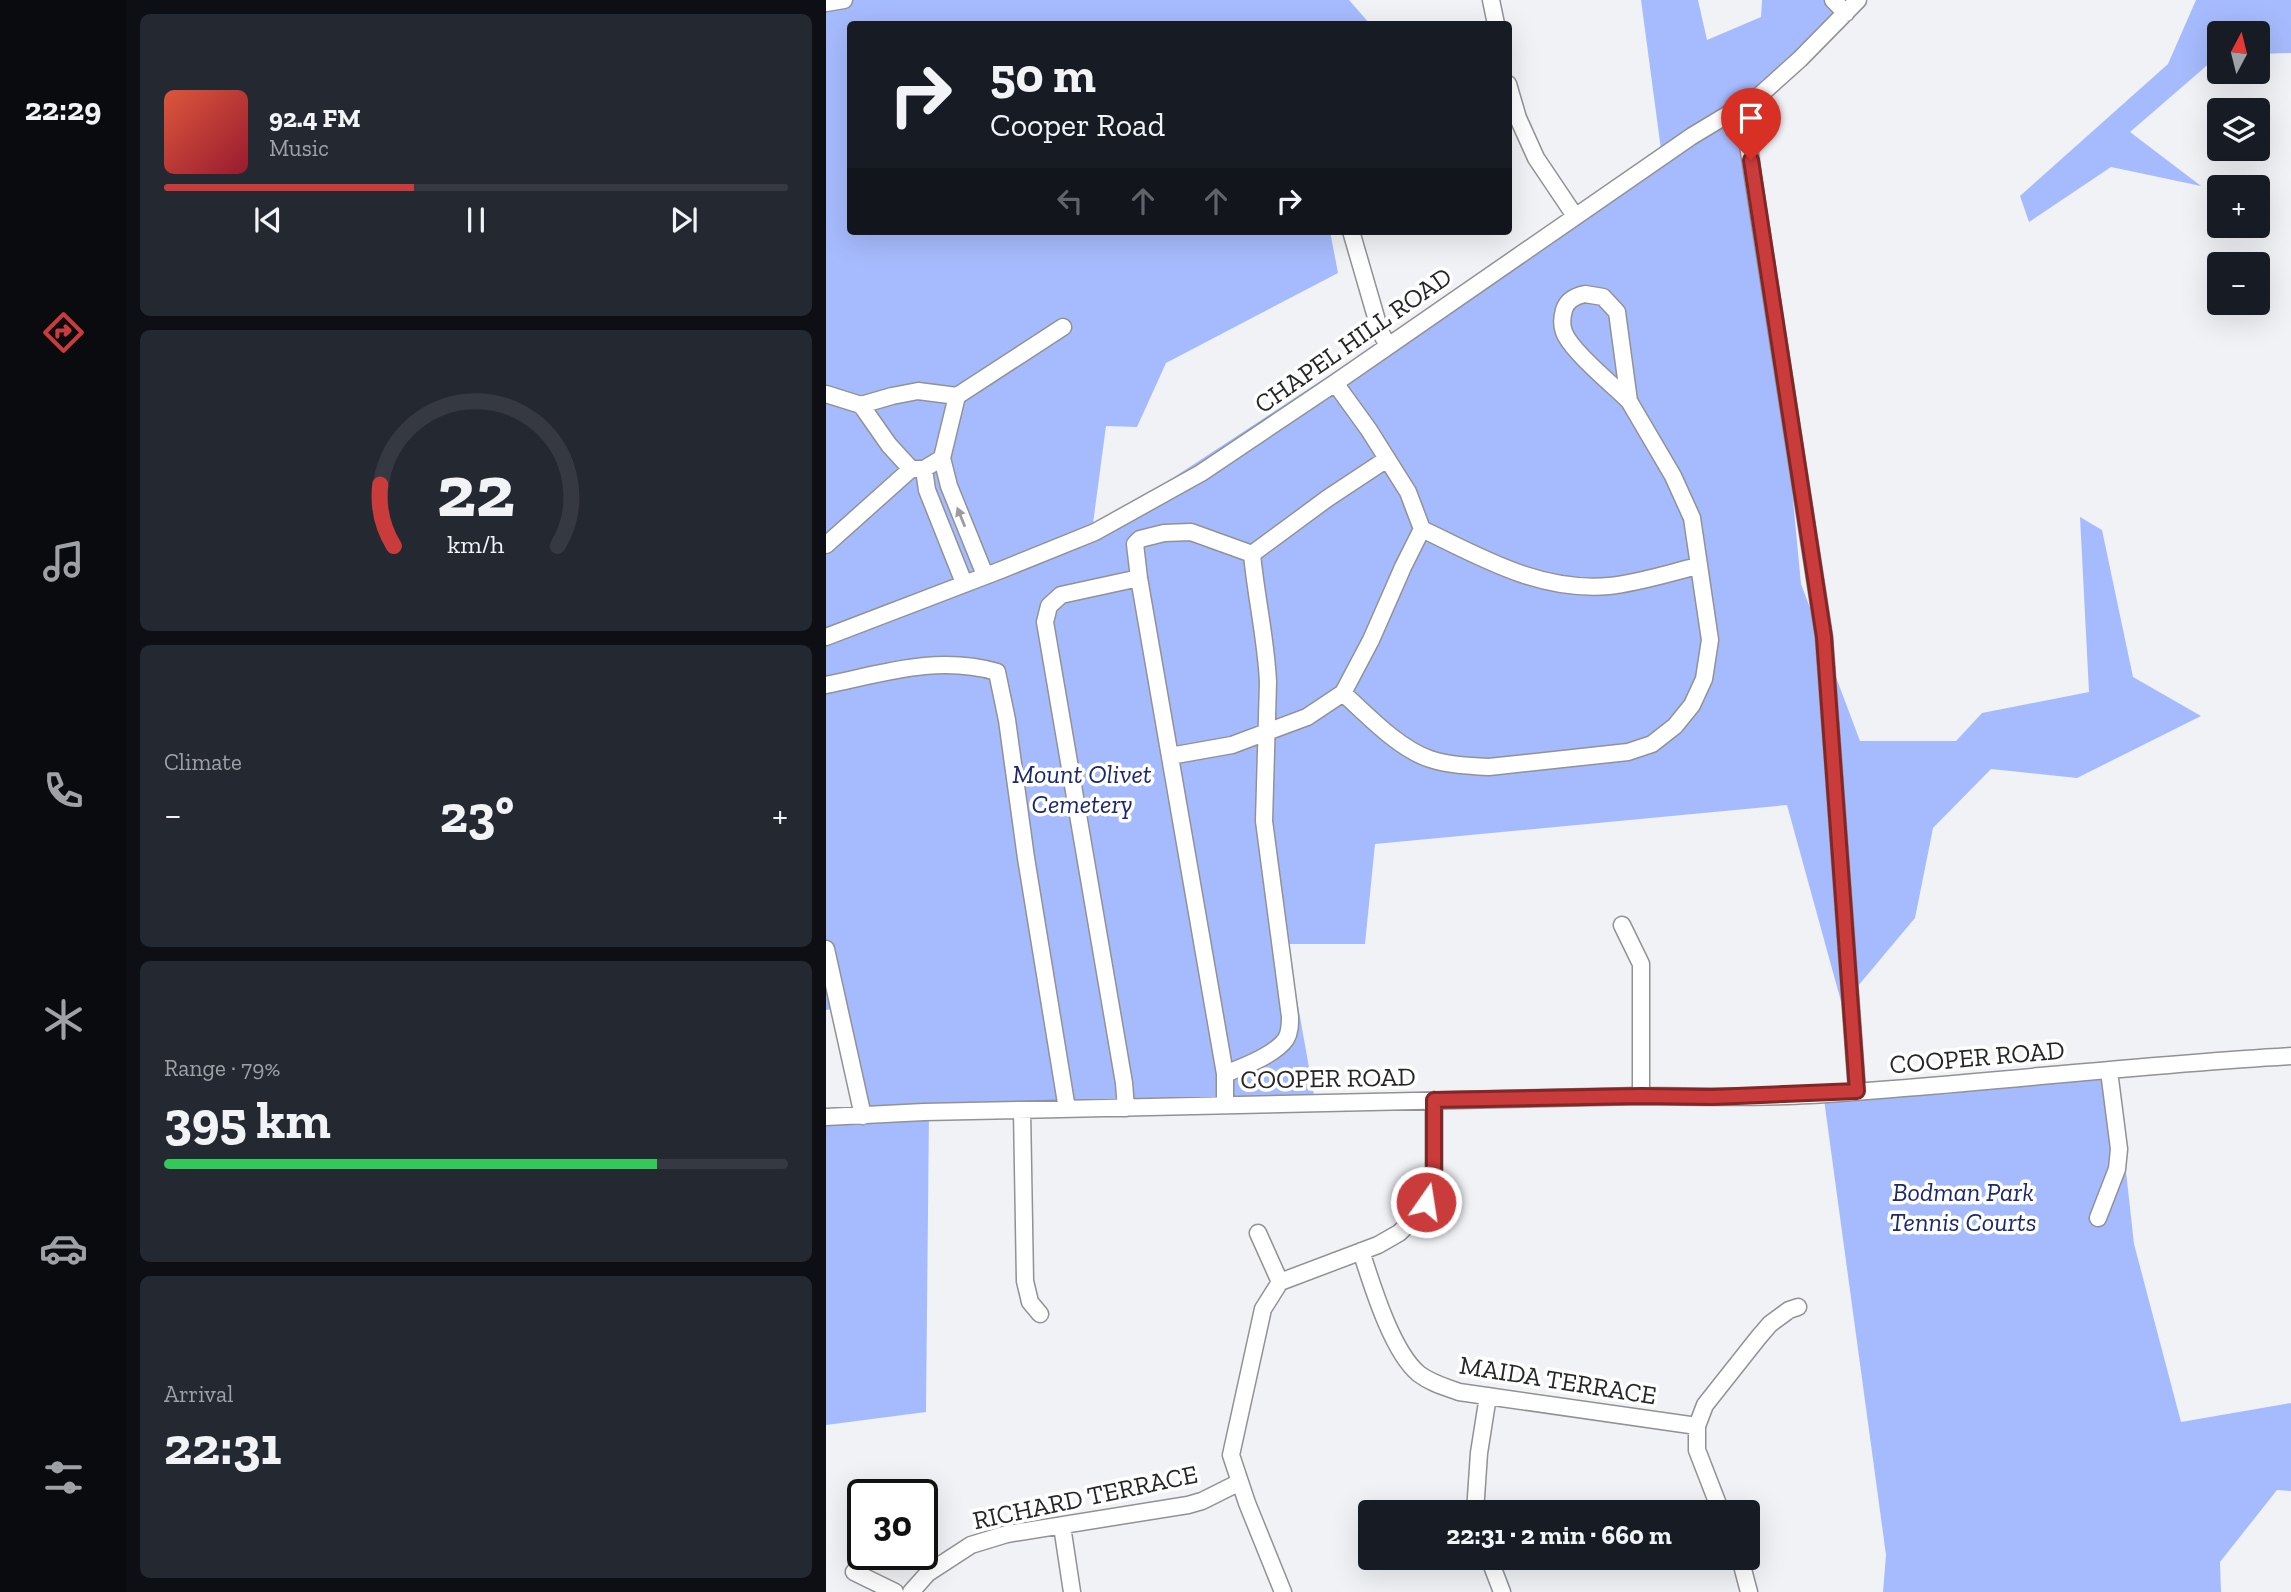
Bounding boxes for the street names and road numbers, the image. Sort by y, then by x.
street label: CHAPEL HILL ROAD [1248,260,1458,420]
street label: COOPER ROAD [1888,1033,2066,1081]
street label: COOPER ROAD [1240,1060,1416,1096]
street label: MAIDA TERRACE [1457,1349,1659,1411]
street label: RICHARD TERRACE [970,1458,1200,1536]

